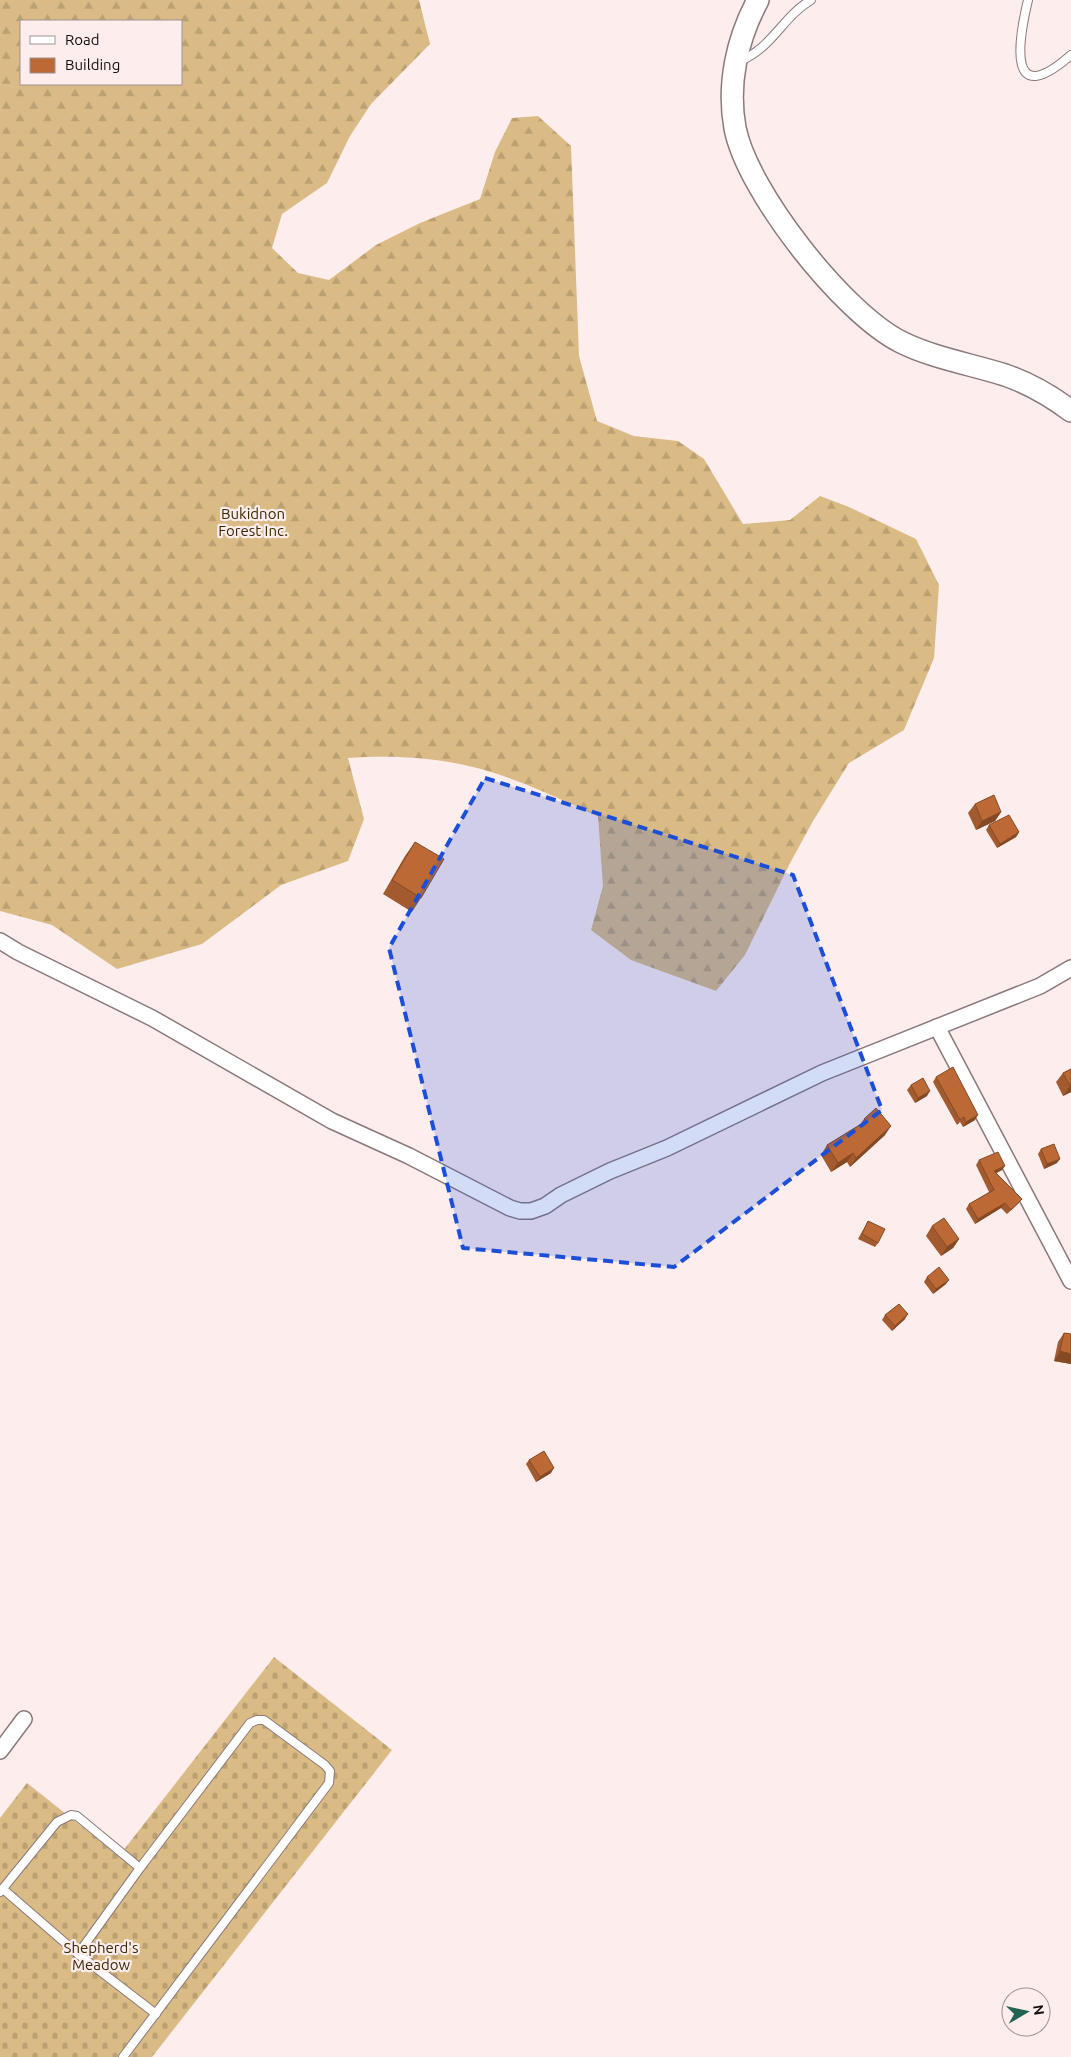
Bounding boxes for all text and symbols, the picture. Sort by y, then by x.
legend [20,20,182,85]
text: Road [65,31,100,48]
text: Building [65,56,120,73]
park label: Bukidnon Forest Inc. [218,505,288,539]
park label: Shepherd's Meadow [64,1939,138,1973]
north arrow [1001,1987,1051,2037]
text: N [1030,2004,1048,2016]

